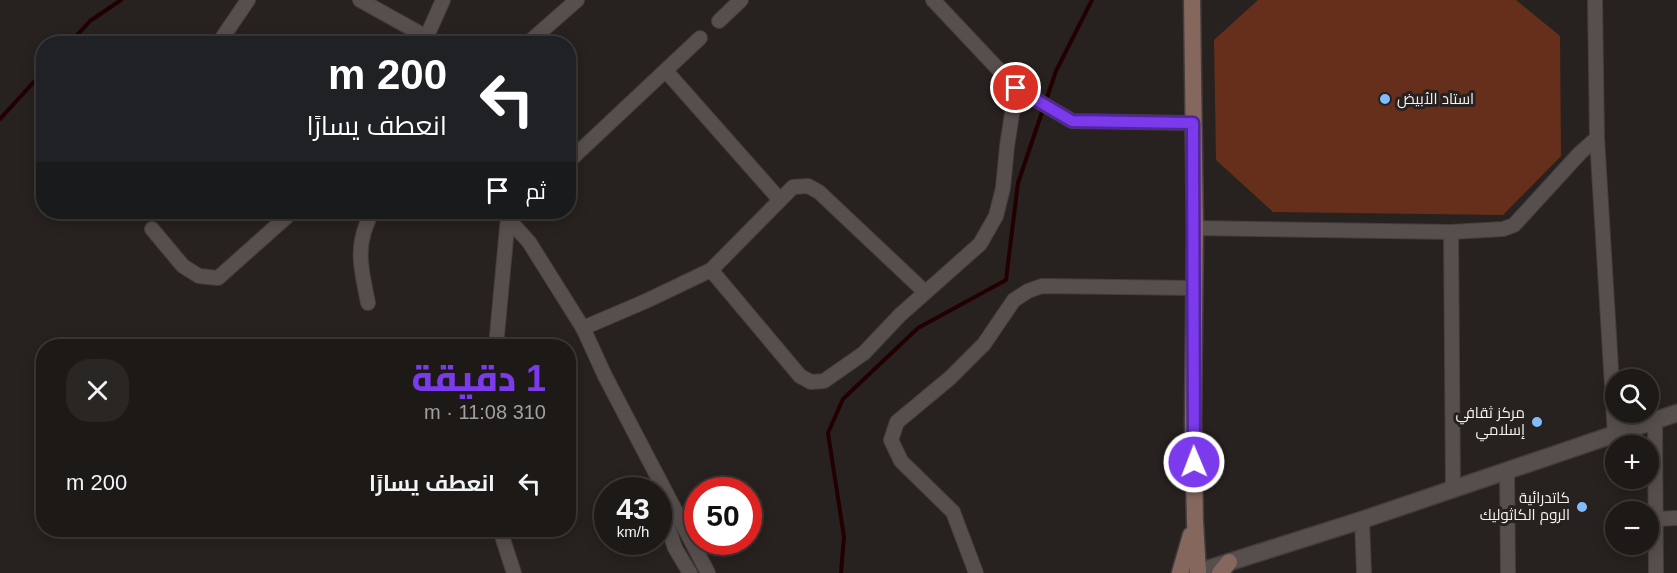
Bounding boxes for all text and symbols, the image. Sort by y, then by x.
text: 200 m [328,51,447,98]
icon: left [468,60,546,138]
pin [990,62,1041,113]
icon: arrive [999,71,1032,104]
place label: استاد الأبيض [1397,90,1474,109]
marker: استاد الأبيض [1378,92,1392,106]
text: انعطف يسارًا [306,111,447,141]
icon: arrive [481,174,514,207]
text: ثم [526,179,546,204]
text: 1 دقيقة [411,358,546,399]
button: close [66,359,129,422]
map controls [1605,369,1659,555]
button: search [1605,369,1659,423]
text: 310 m · 11:08 [424,401,546,423]
place label: مركز ثقافي إسلامي [1455,404,1525,442]
marker: مركز ثقافي إسلامي [1530,415,1544,429]
position arrow [1162,430,1226,494]
button: + [1605,435,1659,489]
icon: left [513,467,546,500]
text: 200 m [66,470,127,495]
text: انعطف يسارًا [369,471,495,496]
speed limit sign: 50 [684,477,762,555]
place label: كاتدرائية الروم الكاثوليك [1480,489,1570,525]
text: 43 [616,492,650,525]
marker: كاتدرائية الروم الكاثوليك [1575,500,1589,514]
button: − [1605,501,1659,555]
text: km/h [617,523,649,540]

